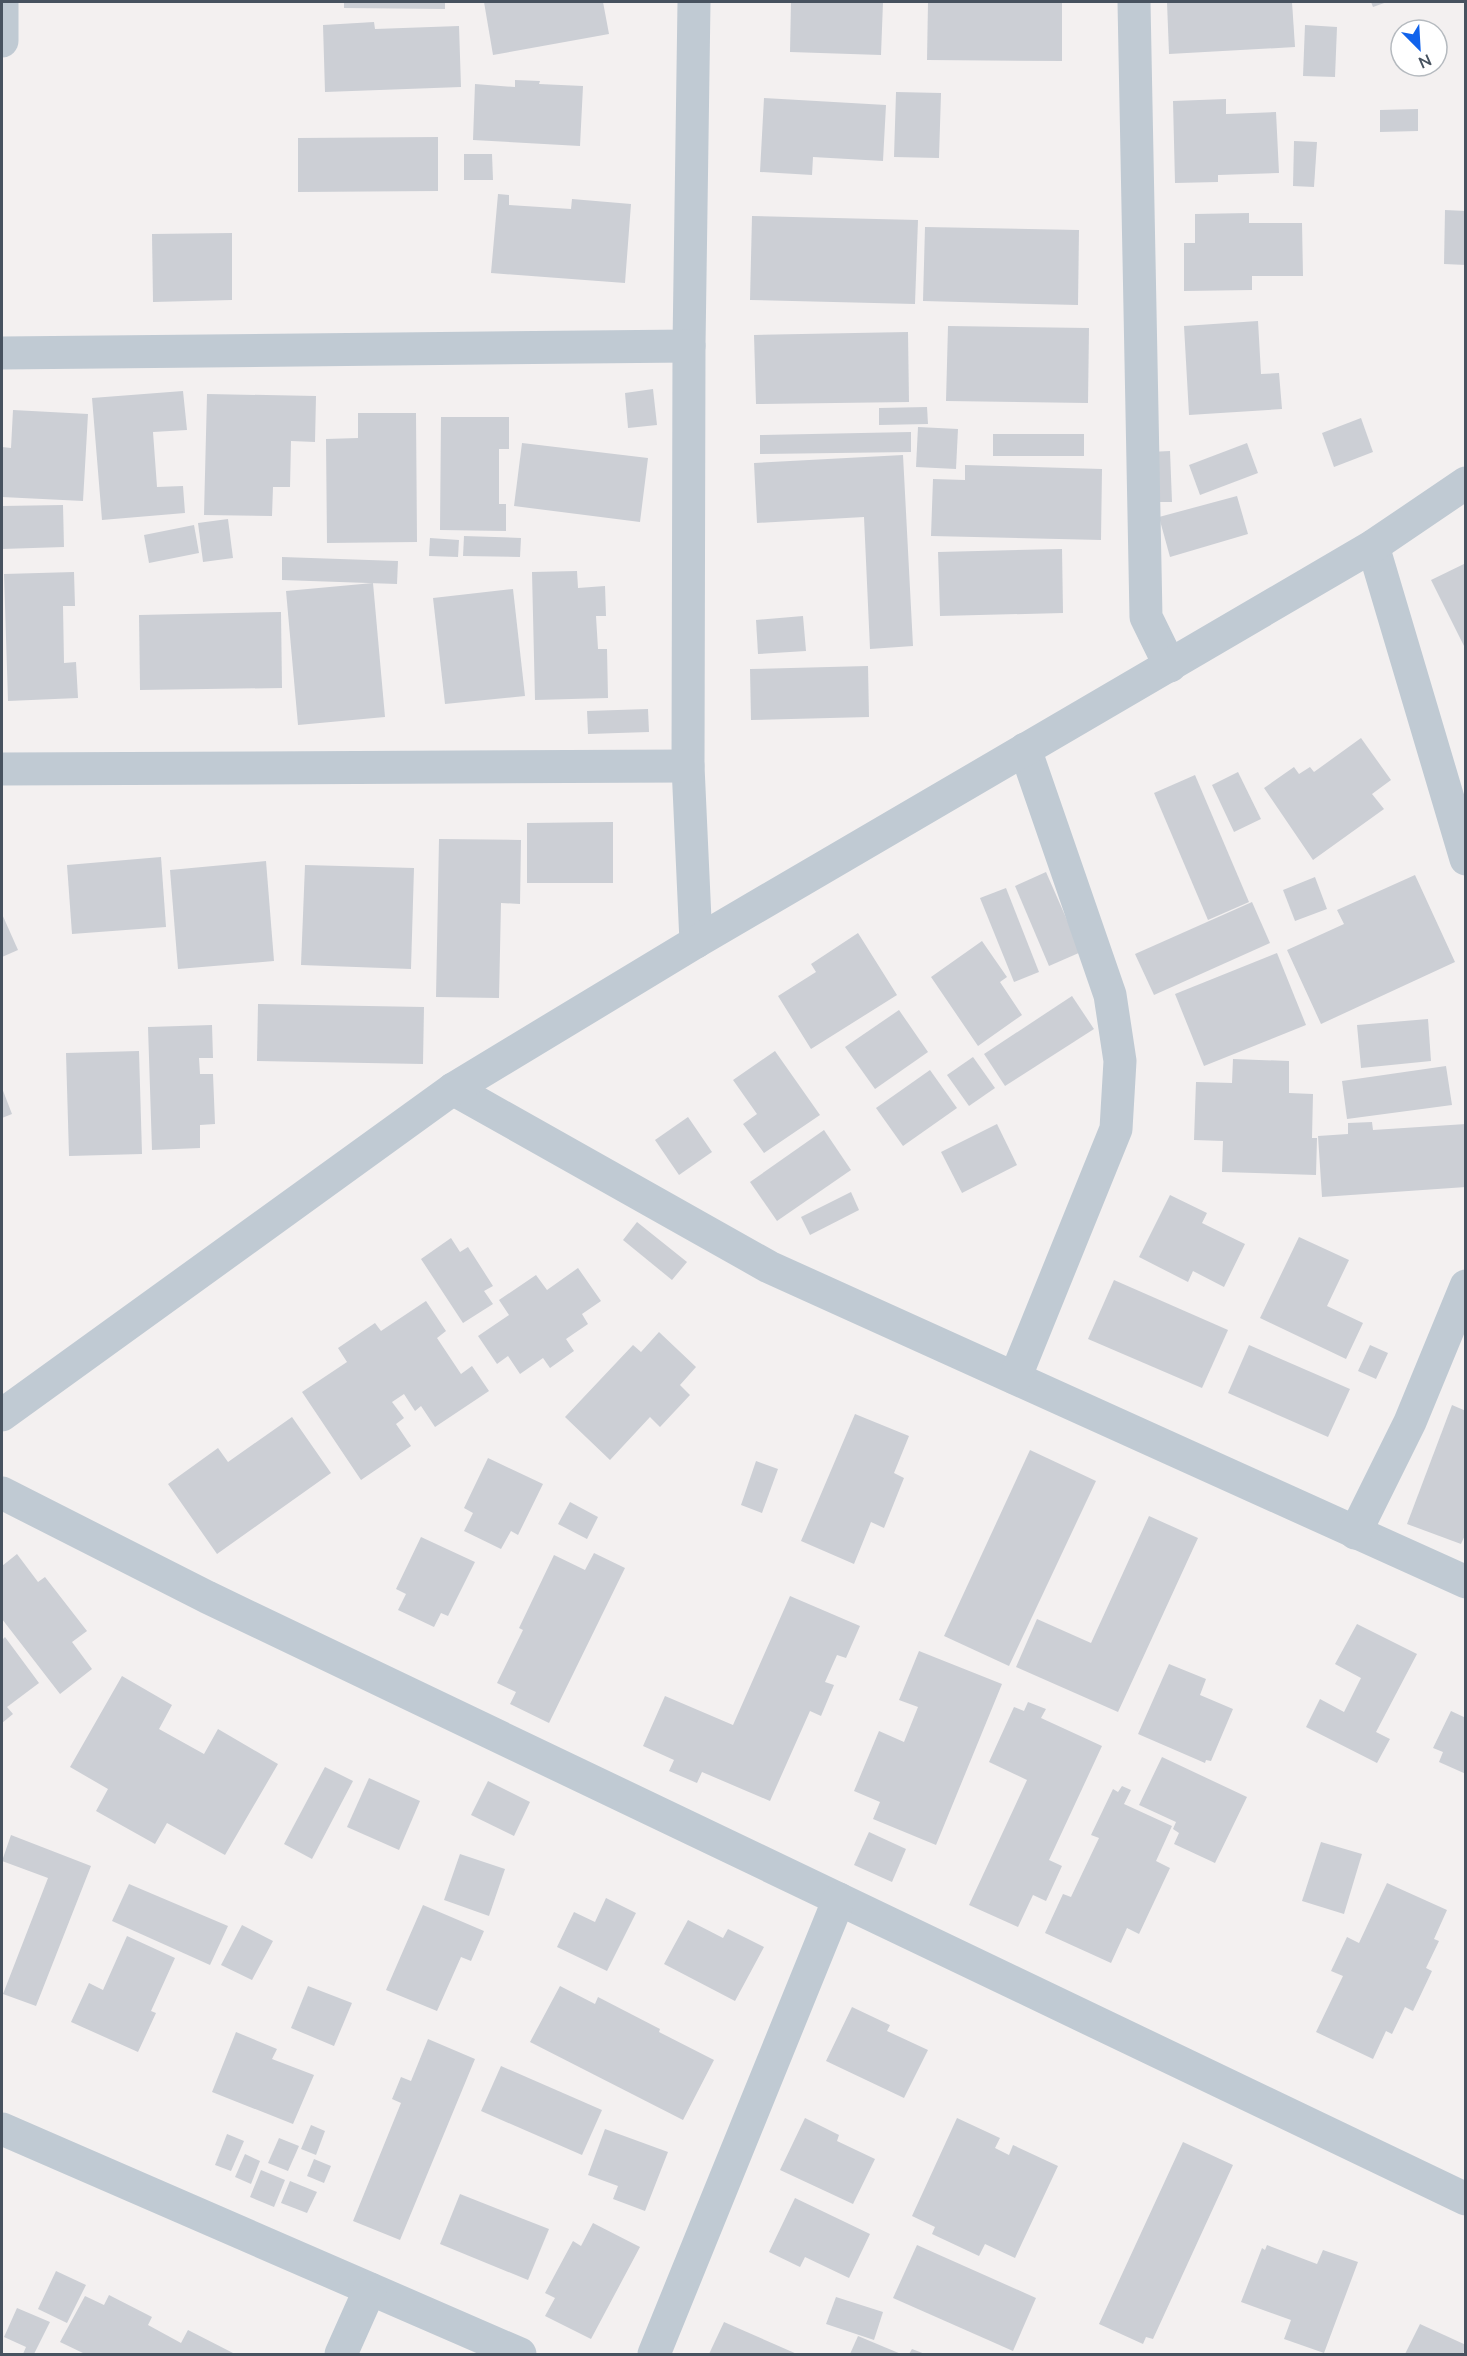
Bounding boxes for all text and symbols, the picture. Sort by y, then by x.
north arrow [1389,18,1449,78]
text: N [1416,50,1435,73]

